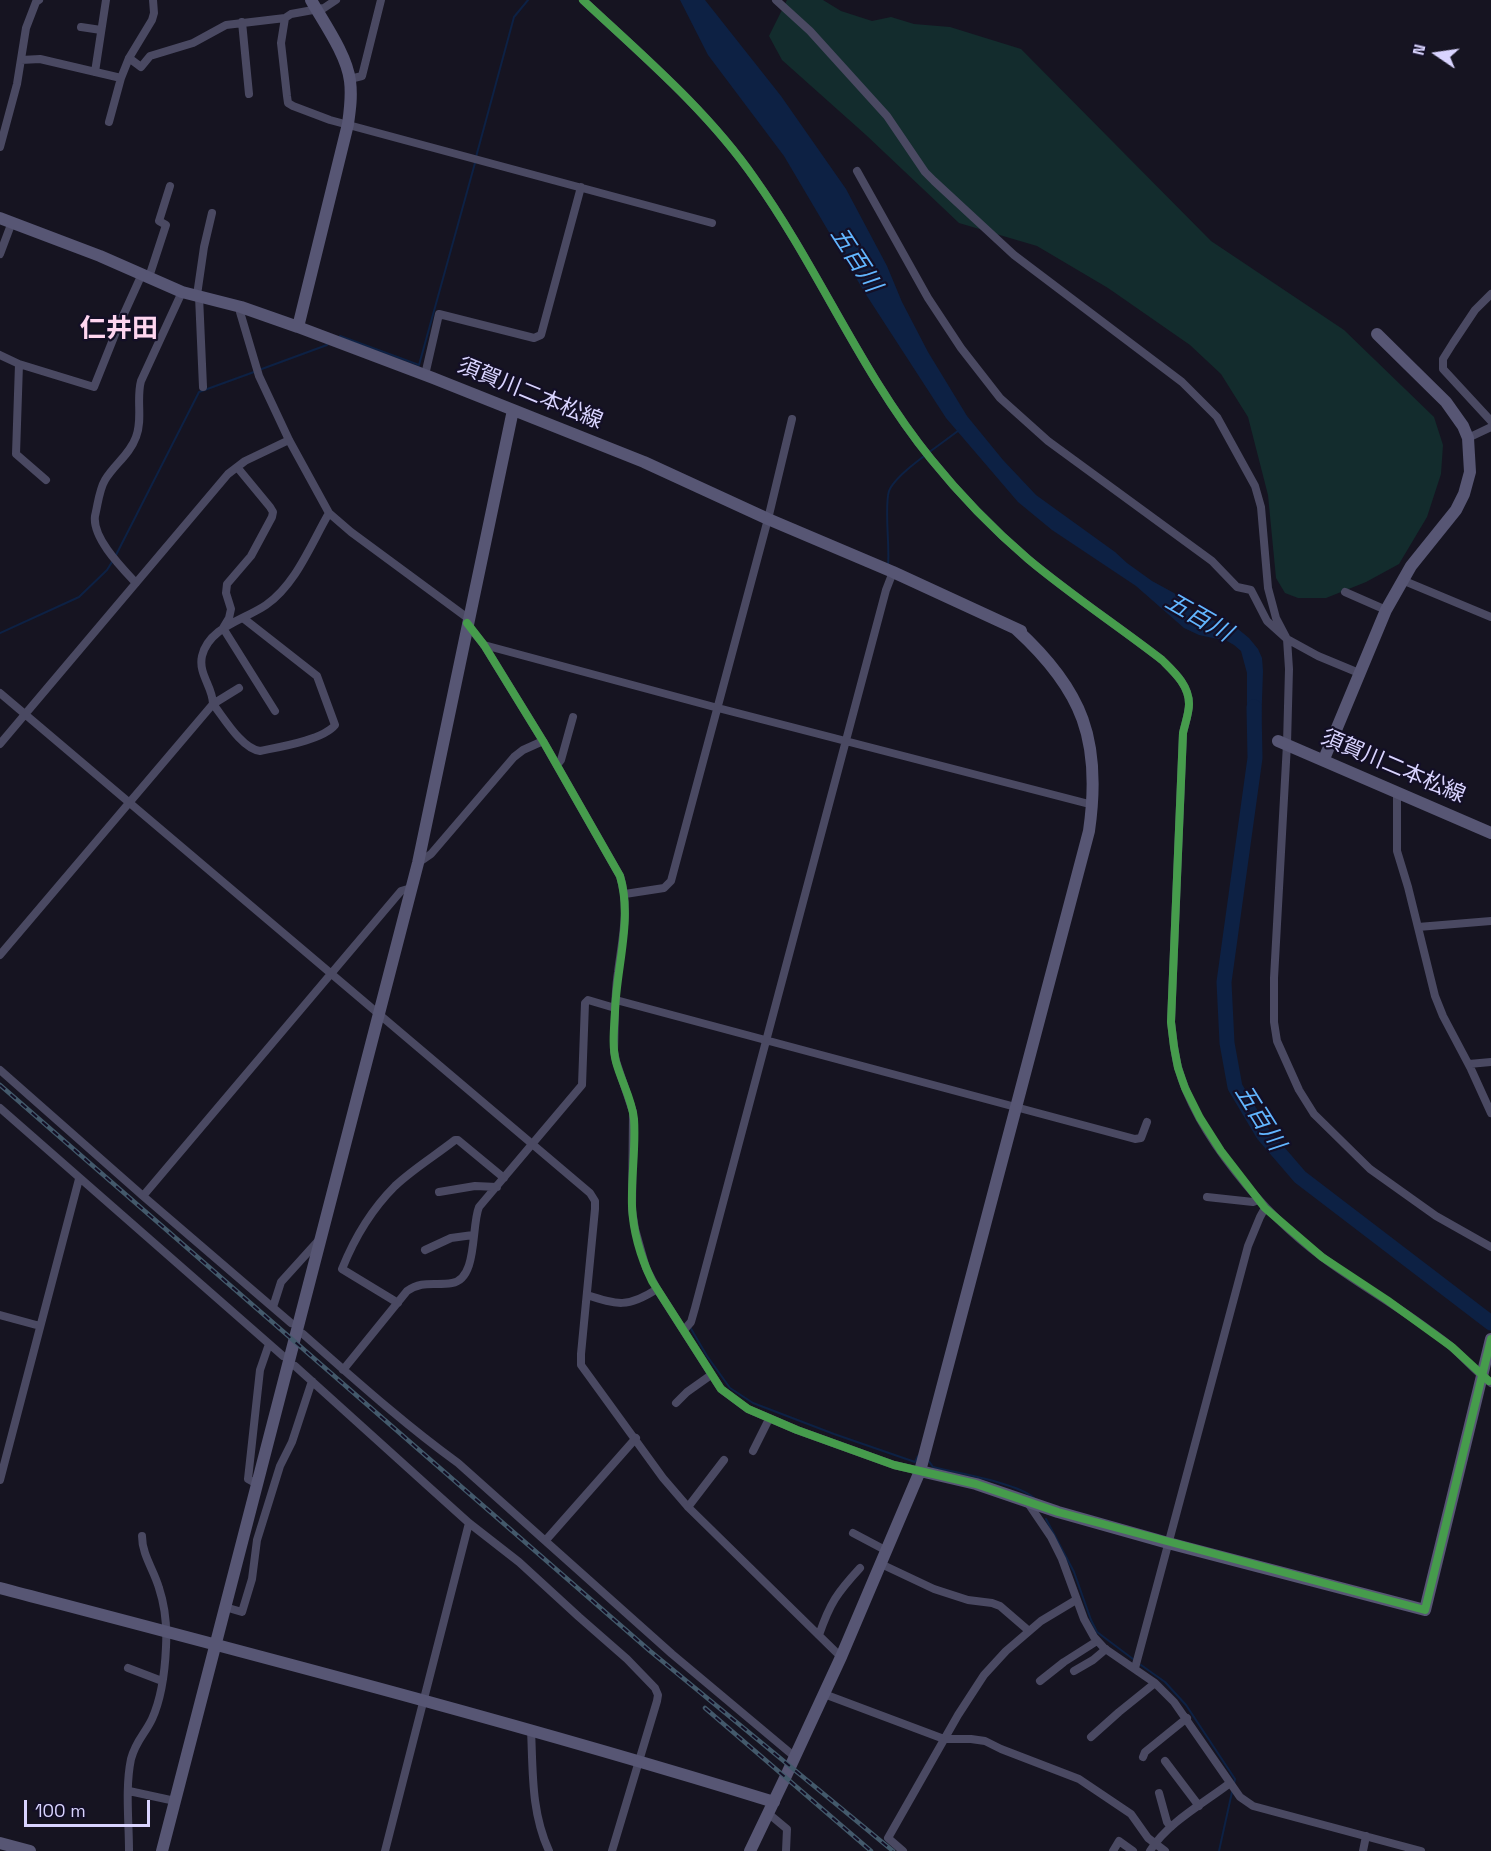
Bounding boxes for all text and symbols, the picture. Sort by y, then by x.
north arrow [1407,24,1467,84]
text: N [1408,42,1430,57]
water label: 五百川 [823,222,887,298]
district label: 仁井田 [80,314,158,346]
street label: 須賀川二本松線 [454,353,606,435]
water label: 五百川 [1160,588,1236,648]
street label: 須賀川二本松線 [1317,725,1469,809]
water label: 五百川 [1228,1080,1290,1156]
scale bar [27,1788,153,1826]
text: 100 m [35,1799,86,1822]

